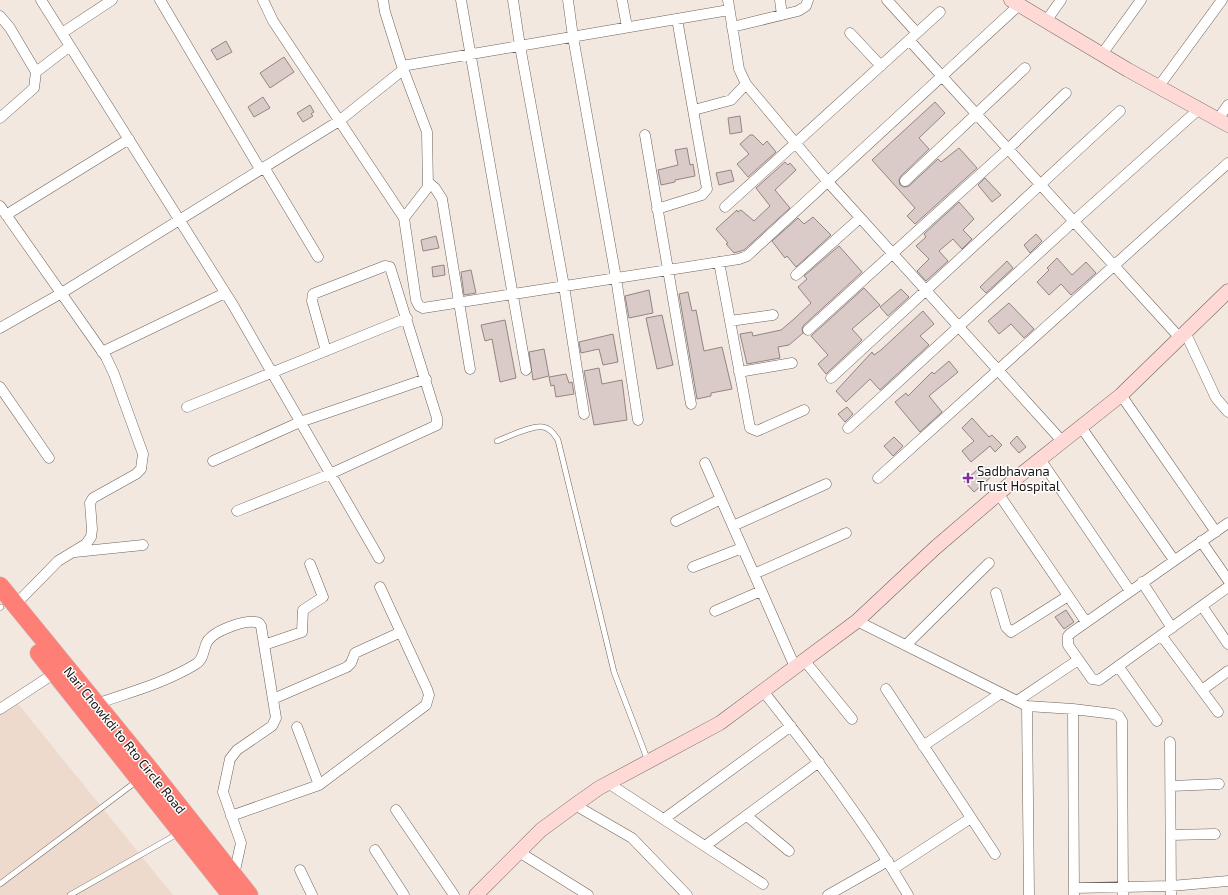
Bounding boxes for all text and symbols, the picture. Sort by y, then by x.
place label: Sadbhavana Trust Hospital [977,463,1060,494]
marker: Sadbhavana Trust Hospital [962,472,974,484]
street label: Nari Chowkdi to Rto Circle Road [61,663,189,817]

